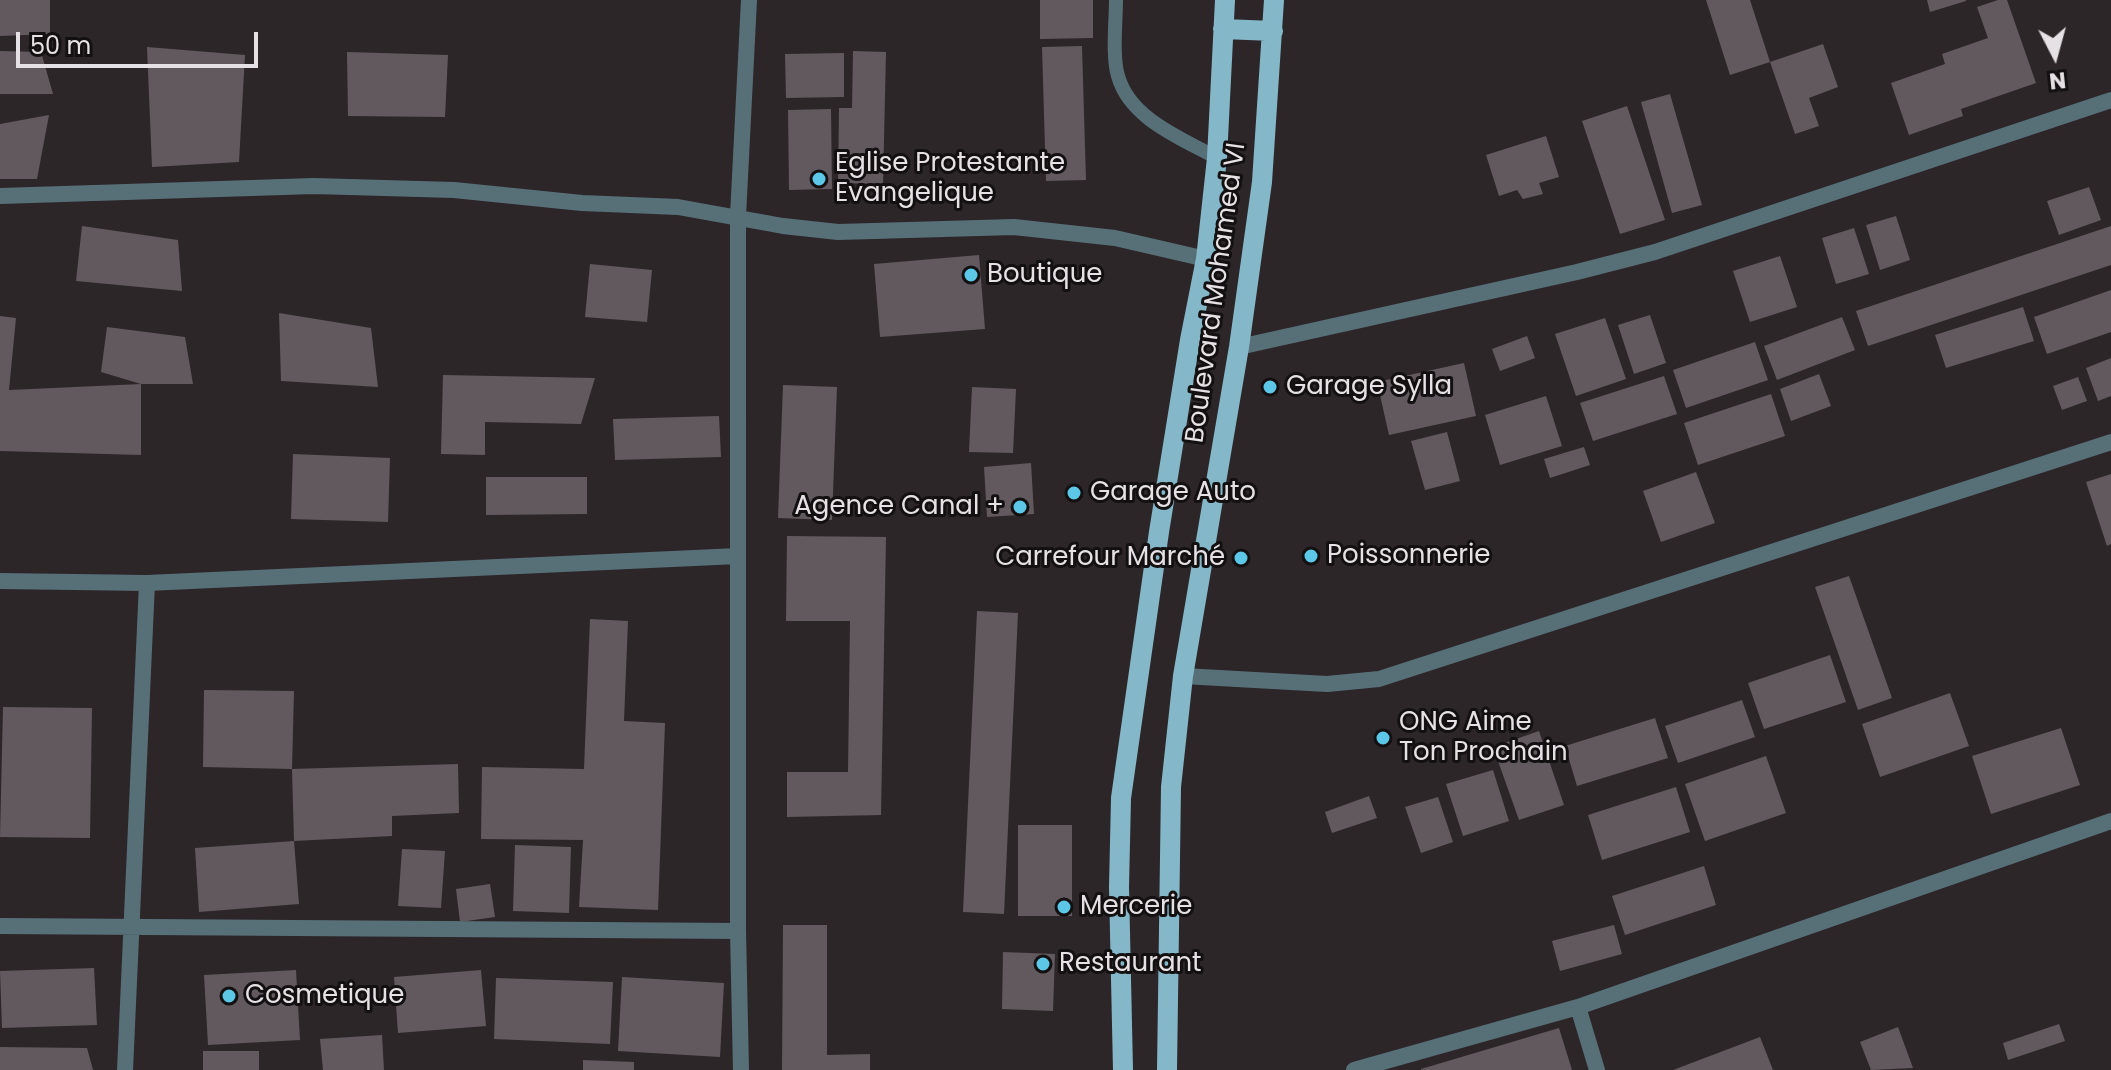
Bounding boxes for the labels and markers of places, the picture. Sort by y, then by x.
place label: Eglise Protestante Evangelique [835,148,1065,210]
marker: Eglise Protestante Evangelique [810,170,828,188]
place label: Boutique [987,259,1102,291]
marker: Boutique [962,266,980,284]
place label: Garage Sylla [1286,371,1452,403]
marker: Garage Sylla [1261,378,1279,396]
place label: Garage Auto [1090,477,1256,509]
marker: Garage Auto [1065,484,1083,502]
place label: Agence Canal + [794,491,1004,523]
marker: Agence Canal + [1011,498,1029,516]
place label: Poissonnerie [1327,540,1490,572]
place label: Carrefour Marché [995,542,1225,574]
marker: Poissonnerie [1302,547,1320,565]
marker: Carrefour Marché [1232,549,1250,567]
place label: ONG Aime Ton Prochain [1399,707,1568,768]
marker: ONG Aime Ton Prochain [1374,729,1392,747]
place label: Mercerie [1080,891,1192,923]
marker: Mercerie [1055,898,1073,916]
place label: Restaurant [1059,948,1202,980]
marker: Restaurant [1034,955,1052,973]
place label: Cosmetique [245,980,404,1012]
marker: Cosmetique [220,987,238,1005]

